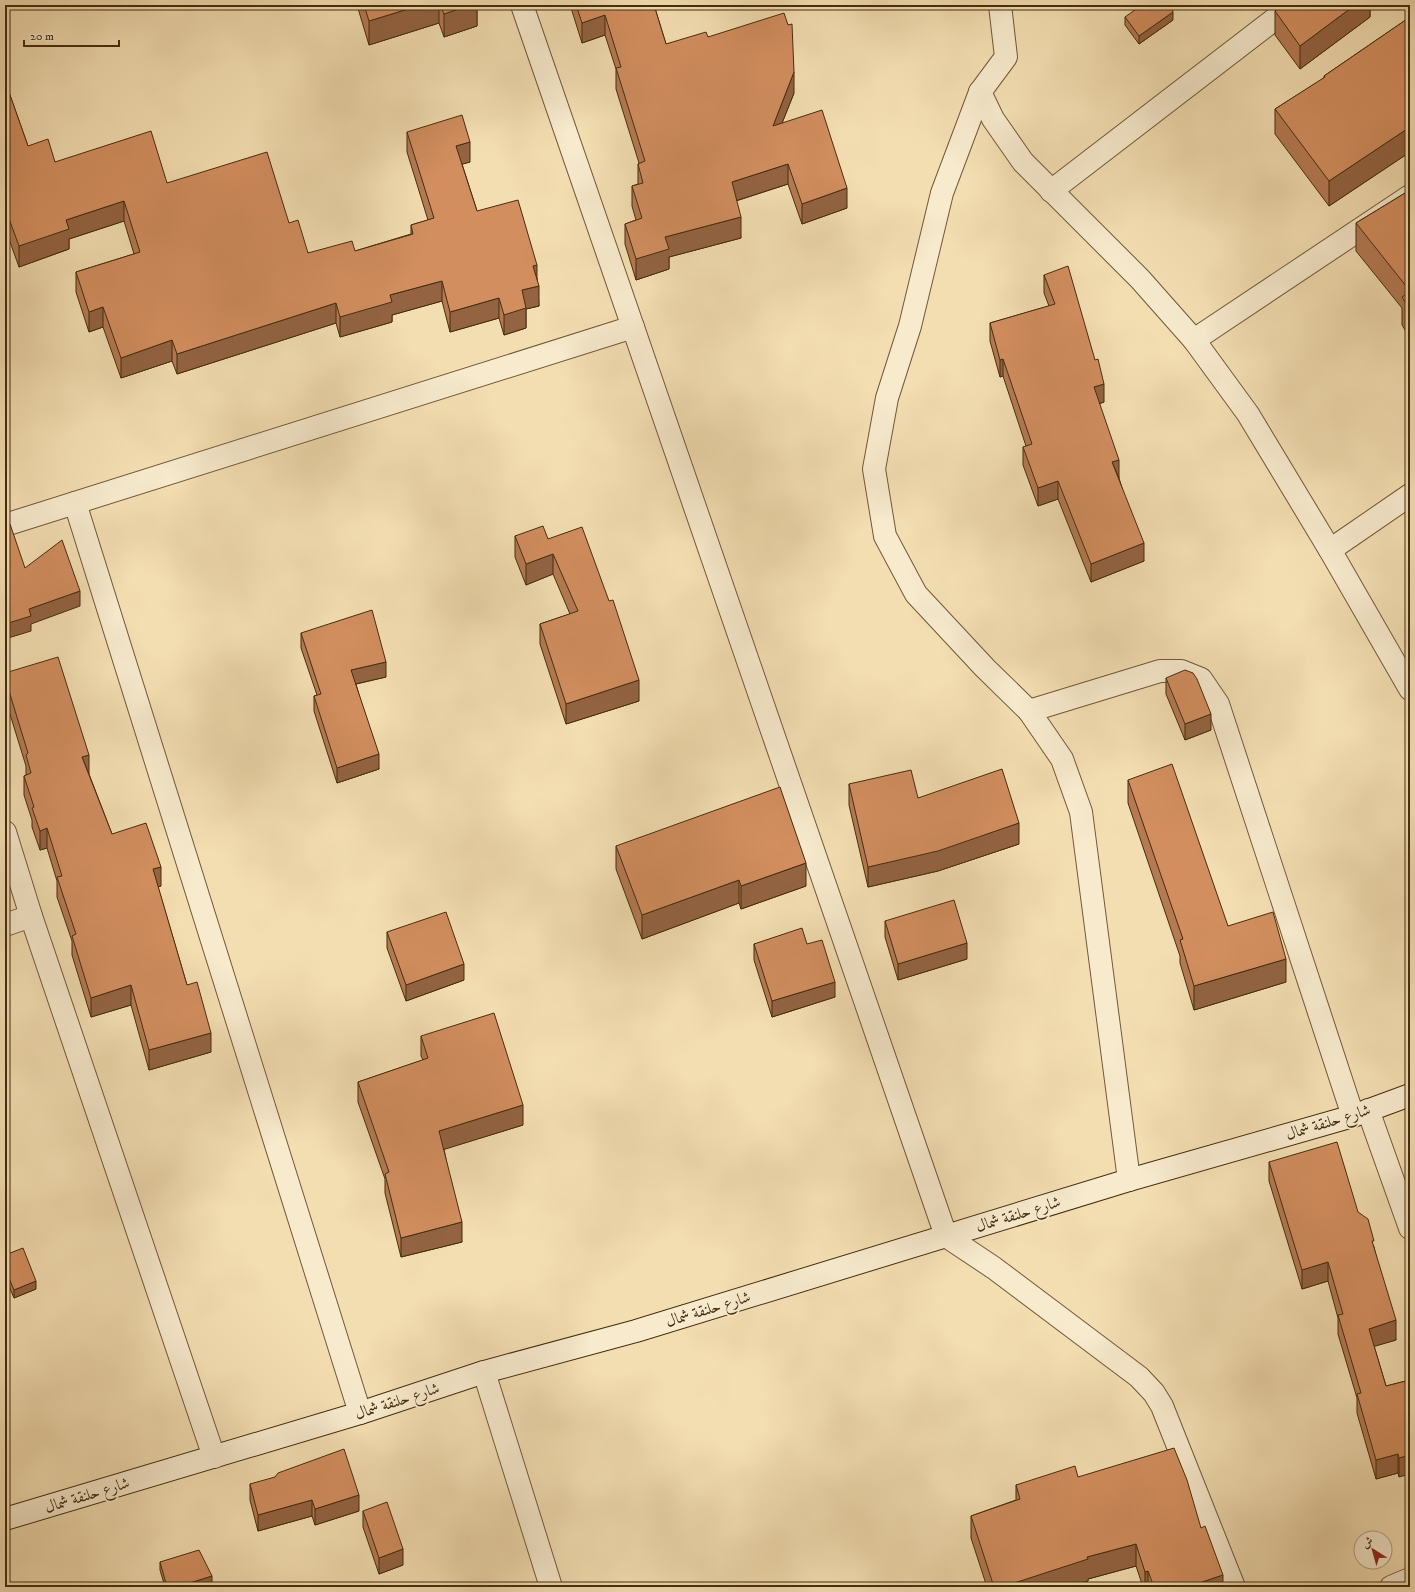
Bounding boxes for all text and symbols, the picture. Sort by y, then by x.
scale bar [24,22,119,48]
text: 20 m [30,29,54,44]
street label: شارع حلنقة شمال [1283,1100,1374,1147]
street label: شارع حلنقة شمال [973,1192,1064,1239]
street label: شارع حلنقة شمال [663,1287,754,1334]
street label: شارع حلنقة شمال [352,1378,443,1427]
street label: شارع حلنقة شمال [42,1473,133,1520]
north arrow [1353,1530,1393,1570]
text: ش [1359,1534,1376,1552]

